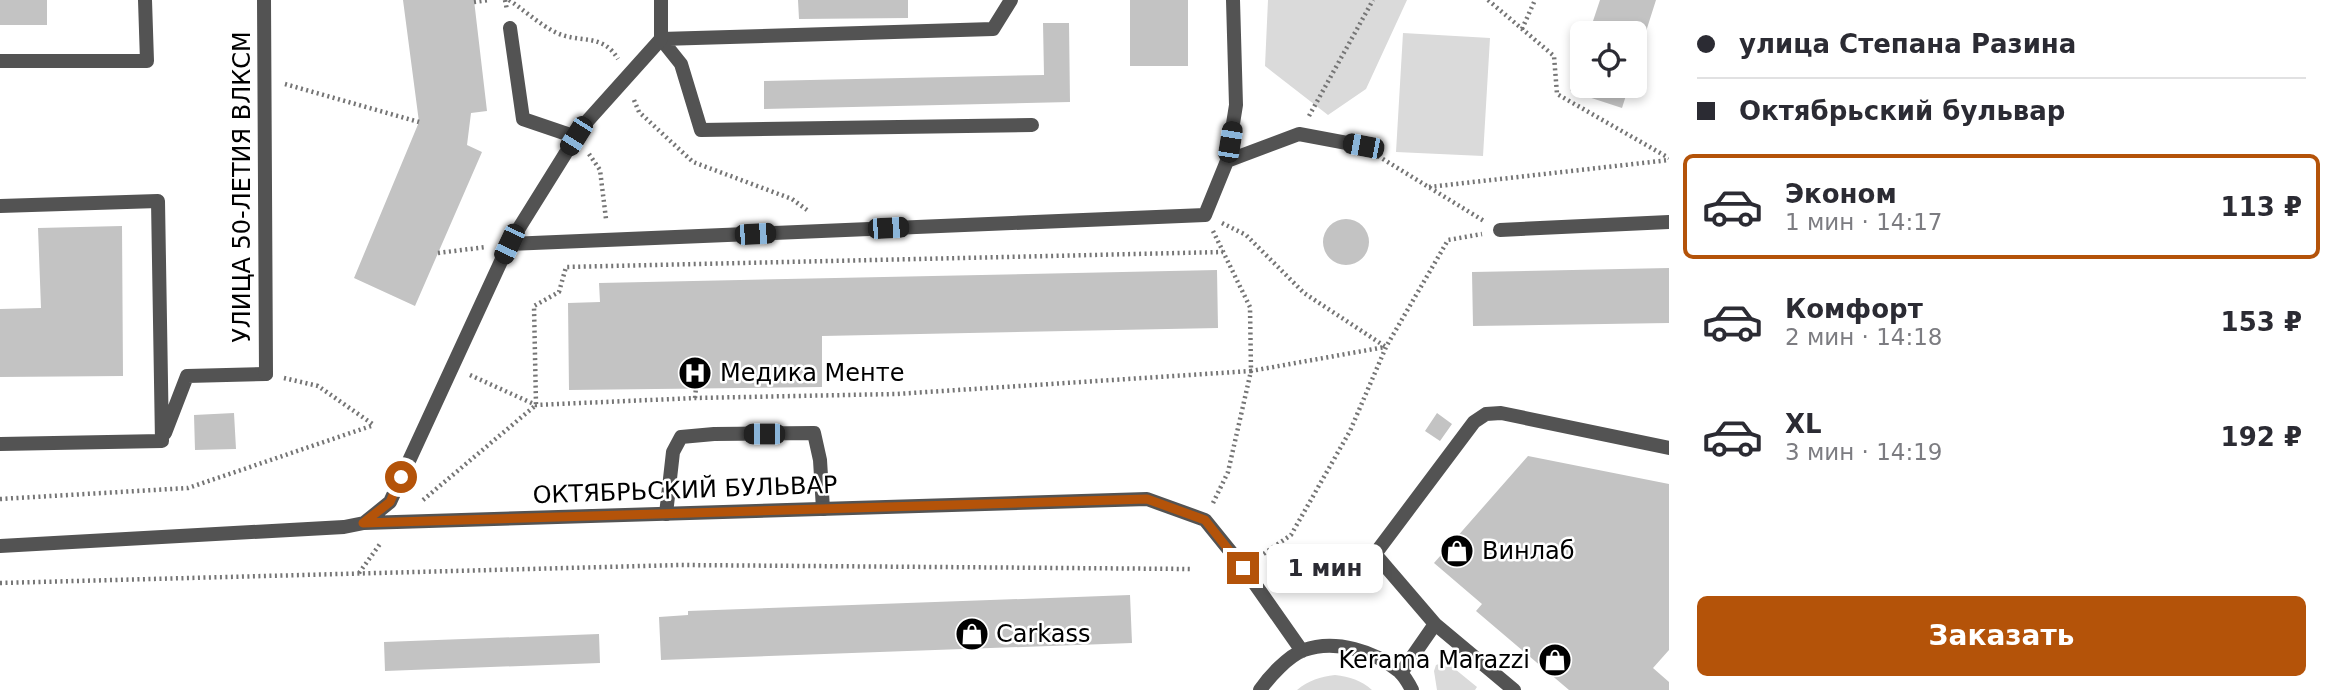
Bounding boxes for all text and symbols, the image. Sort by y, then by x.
map controls [1570,21,1647,98]
button: locate [1570,21,1647,98]
text: улица Степана Разина [1739,29,2076,59]
street label: УЛИЦА 50-ЛЕТИЯ ВЛКСМ [228,31,256,343]
text: Октябрьский бульвар [1739,96,2065,126]
car [556,113,597,159]
car [1217,120,1244,164]
car [1341,132,1386,160]
icon: car [1701,175,1764,238]
text: Эконом [1785,179,1897,209]
text: 113 ₽ [2221,192,2302,222]
text: 1 мин · 14:17 [1785,209,1943,235]
car [867,216,910,240]
car [491,221,528,267]
car [734,222,777,246]
icon: car [1701,290,1764,353]
text: Комфорт [1785,294,1923,324]
text: 153 ₽ [2221,307,2302,337]
text: 2 мин · 14:18 [1785,324,1943,350]
hospital icon: Медика Менте [676,354,714,392]
place label: Медика Менте [720,359,904,387]
icon: car [1701,405,1764,468]
text: XL [1785,409,1822,439]
text: 192 ₽ [2221,422,2302,452]
car [744,424,786,445]
text: 3 мин · 14:19 [1785,439,1943,465]
route start [385,461,417,493]
street label: ОКТЯБРЬСКИЙ БУЛЬВАР [532,470,838,509]
shop icon: Винлаб [1438,532,1476,570]
place label: Винлаб [1482,537,1575,565]
callout: 1 мин [1268,544,1383,592]
route end [1227,552,1259,584]
text: 1 мин [1288,555,1362,581]
button: Заказать [1697,596,2306,676]
shop icon: Carkass [953,615,991,653]
place label: Carkass [996,620,1091,648]
shop icon: Kerama Marazzi [1536,641,1574,679]
place label: Kerama Marazzi [1339,646,1530,674]

